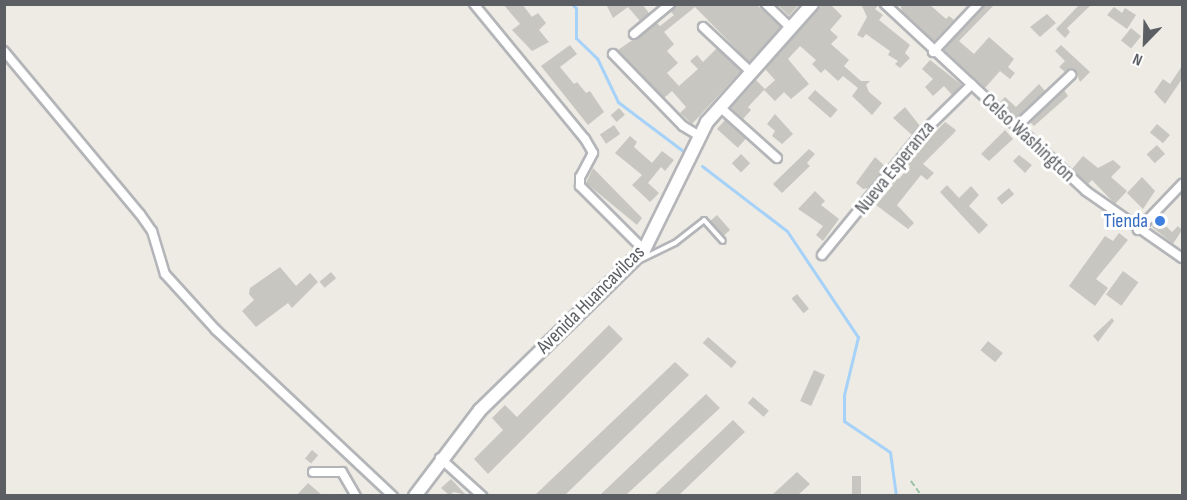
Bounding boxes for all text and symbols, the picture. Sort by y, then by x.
north arrow [1115,12,1175,72]
text: N [1130,49,1145,69]
street label: Celso Washington [976,89,1080,187]
street label: Nueva Esperanza [850,117,940,219]
place label: Tienda [1104,209,1148,233]
marker: Tienda [1153,214,1167,228]
street label: Avenida Huancavilcas [532,241,650,359]

